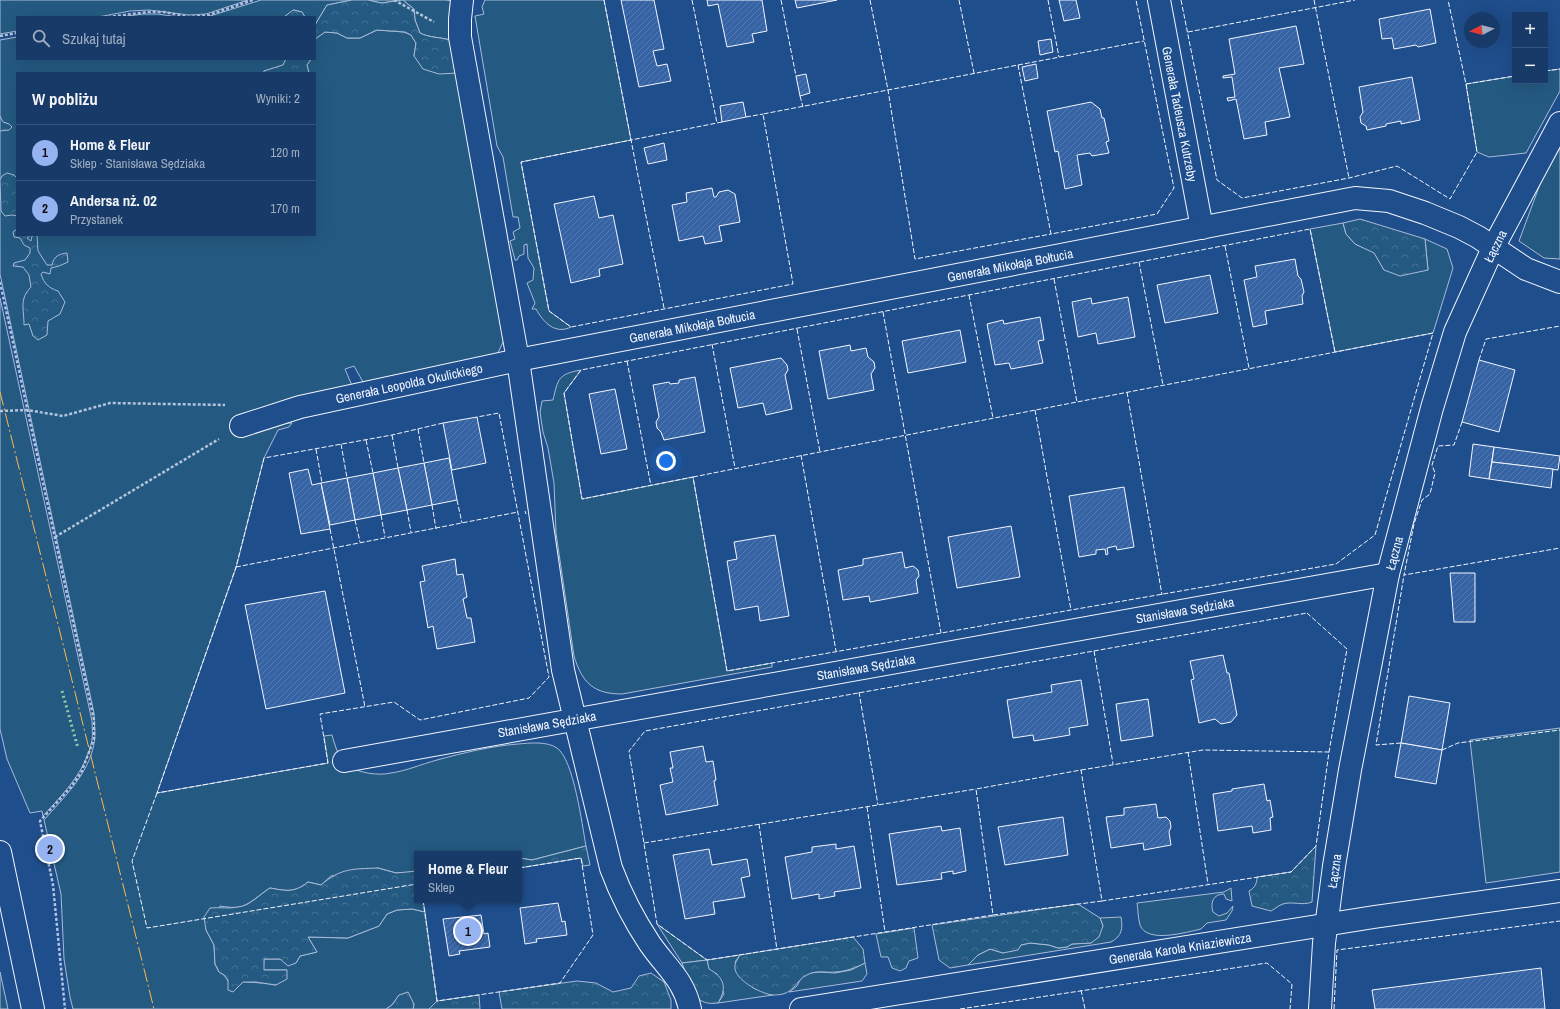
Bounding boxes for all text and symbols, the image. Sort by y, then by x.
north arrow [1464,12,1500,48]
map controls [1512,12,1548,84]
button: + [1512,12,1548,48]
search box [16,16,316,60]
icon: search [30,27,52,49]
text: Szukaj tutaj [62,28,126,49]
street label: Generała Tadeusza Kutrzeby [1158,45,1201,184]
button: − [1512,48,1548,84]
text: W pobliżu [32,87,98,110]
text: Wyniki: 2 [256,90,300,107]
text: Home & Fleur [70,134,150,155]
text: 1 [42,144,48,161]
text: 120 m [270,144,300,161]
text: Sklep · Stanisława Sędziaka [70,155,205,172]
text: Andersa nż. 02 [70,190,157,211]
text: 2 [42,200,48,217]
text: 170 m [270,200,300,217]
text: Przystanek [70,211,123,228]
street label: Łączna [1480,227,1511,265]
street label: Generała Mikołaja Bołtucia [946,245,1075,286]
street label: Generała Mikołaja Bołtucia [628,306,757,347]
street label: Generała Leopolda Okulickiego [334,360,484,407]
your location [656,451,676,471]
street label: Łączna [1382,534,1407,572]
street label: Stanisława Sędziaka [1135,593,1236,628]
street label: Stanisława Sędziaka [816,650,917,685]
street label: Stanisława Sędziaka [497,707,598,742]
pin: 2 [37,834,63,864]
popup [414,851,522,903]
street label: Łączna [1324,853,1345,889]
text: Home & Fleur [428,858,508,879]
text: Sklep [428,879,455,896]
pin: 1 [455,916,481,946]
street label: Generała Karola Kniaziewicza [1108,929,1253,968]

